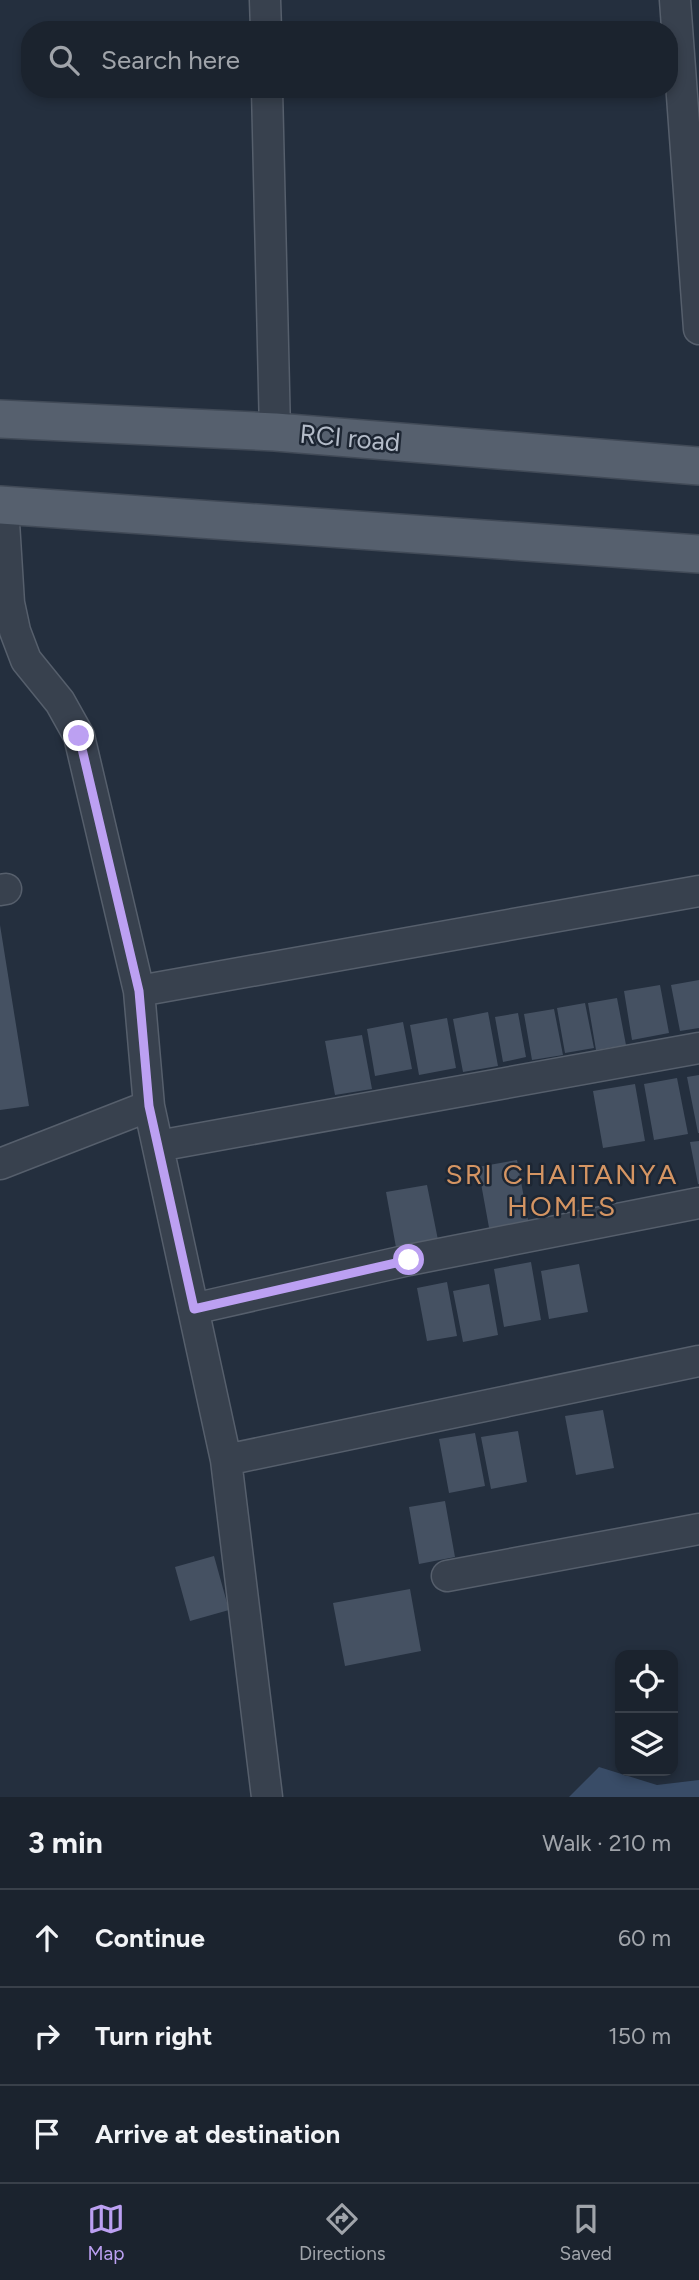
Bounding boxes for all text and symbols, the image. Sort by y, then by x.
search box [21,21,678,98]
icon: search [45,41,83,79]
text: Search here [101,44,240,76]
street label: RCI road [298,418,402,458]
route end [63,720,94,751]
district label: SRI CHAITANYA HOMES [445,1157,679,1223]
route start [393,1244,424,1275]
map controls [615,1650,678,1776]
button: locate [615,1650,678,1713]
button: layers [615,1713,678,1776]
text: 3 min [28,1824,103,1861]
text: Walk · 210 m [542,1829,671,1857]
icon: ahead [28,1919,66,1957]
text: Continue [95,1922,205,1954]
text: 60 m [618,1924,671,1952]
icon: right [28,2017,66,2055]
text: Turn right [95,2020,212,2052]
text: 150 m [608,2022,671,2050]
icon: arrive [28,2115,66,2153]
text: Arrive at destination [95,2118,340,2150]
tab: Map [87,2200,125,2265]
tab: Directions [299,2200,386,2265]
tab: Saved [560,2200,612,2265]

